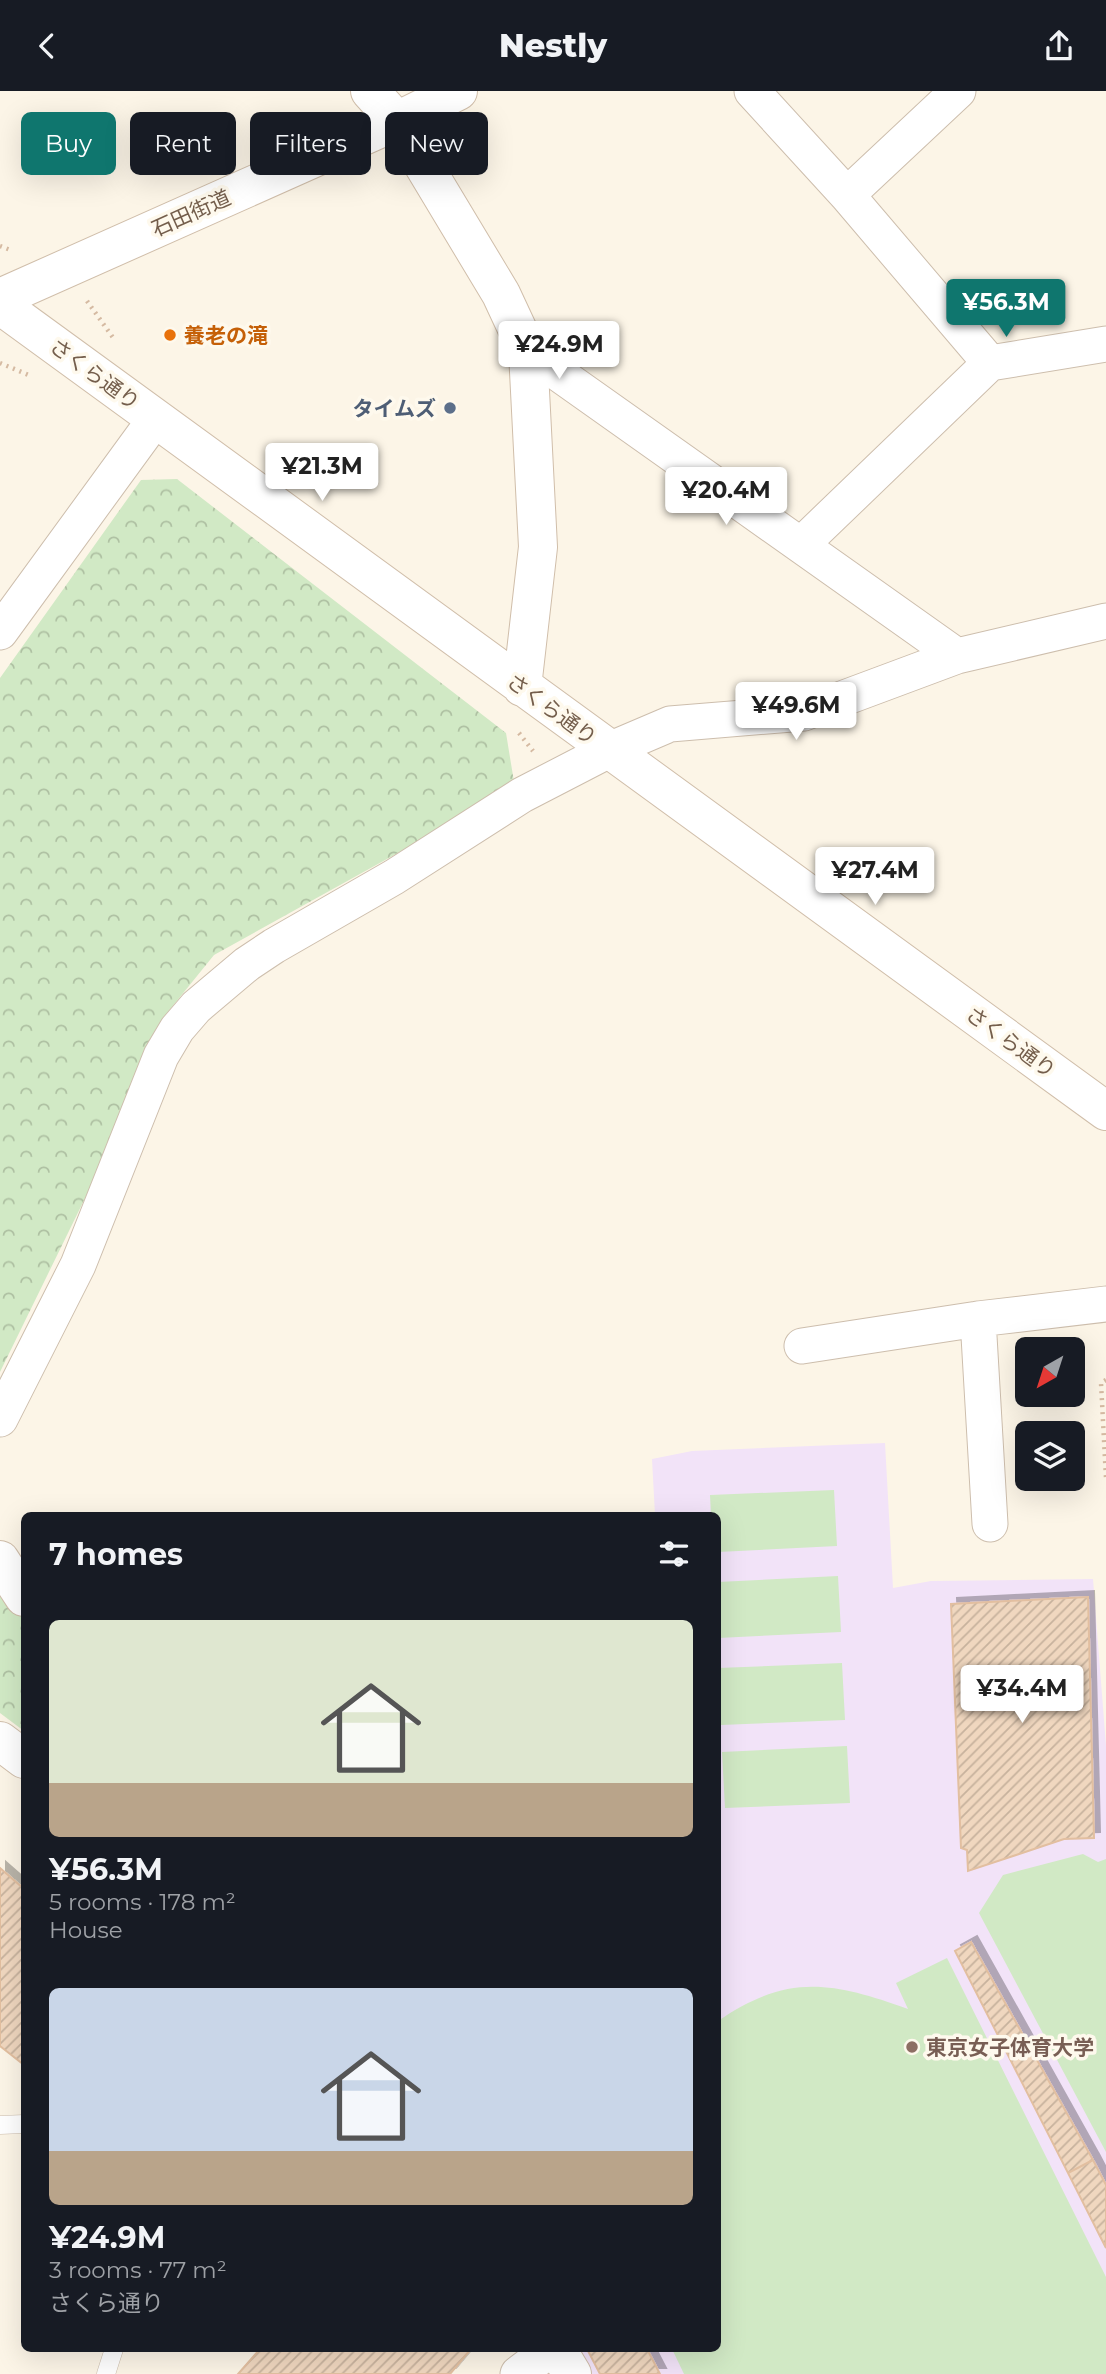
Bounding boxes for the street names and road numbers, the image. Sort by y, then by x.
street label: 石田街道 [148,184,234,242]
street label: さくら通り [45,333,145,415]
street label: さくら通り [502,668,602,750]
street label: さくら通り [961,1001,1061,1083]

